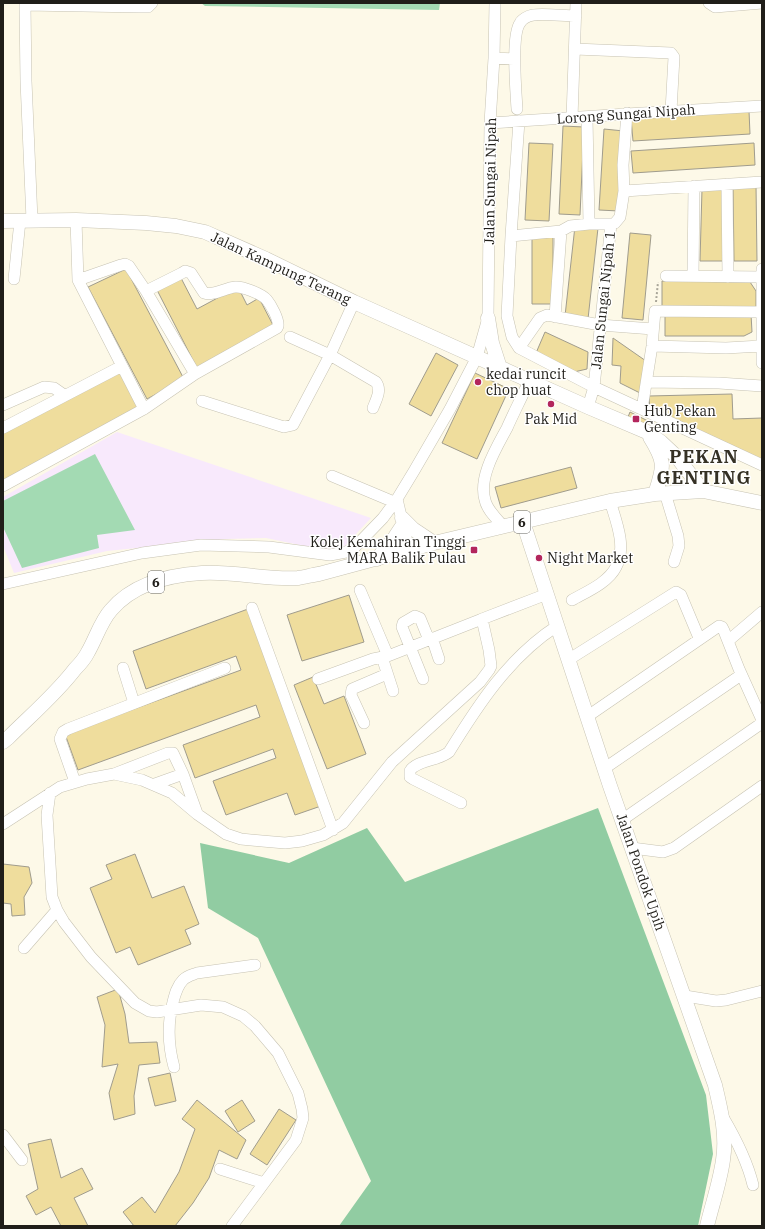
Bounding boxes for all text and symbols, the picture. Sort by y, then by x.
street label: Lorong Sungai Nipah [556,100,696,128]
street label: Jalan Sungai Nipah [480,117,500,245]
street label: Jalan Kampung Terang [208,228,354,308]
street label: Jalan Sungai Nipah 1 [587,230,619,370]
place label: kedai runcit chop huat [486,365,566,399]
marker: kedai runcit chop huat [473,377,483,387]
marker: Pak Mid [546,399,556,409]
place label: Hub Pekan Genting [644,402,716,436]
place label: Pak Mid [525,410,578,428]
marker: Hub Pekan Genting [631,414,641,424]
district label: PEKAN GENTING [657,445,751,489]
road number: 6 [514,511,530,533]
place label: Kolej Kemahiran Tinggi MARA Balik Pulau [310,533,466,567]
marker: Kolej Kemahiran Tinggi MARA Balik Pulau [469,545,479,555]
place label: Night Market [547,549,633,567]
marker: Night Market [534,553,544,563]
road number: 6 [148,571,164,593]
street label: Jalan Pondok Upih [612,811,670,933]

